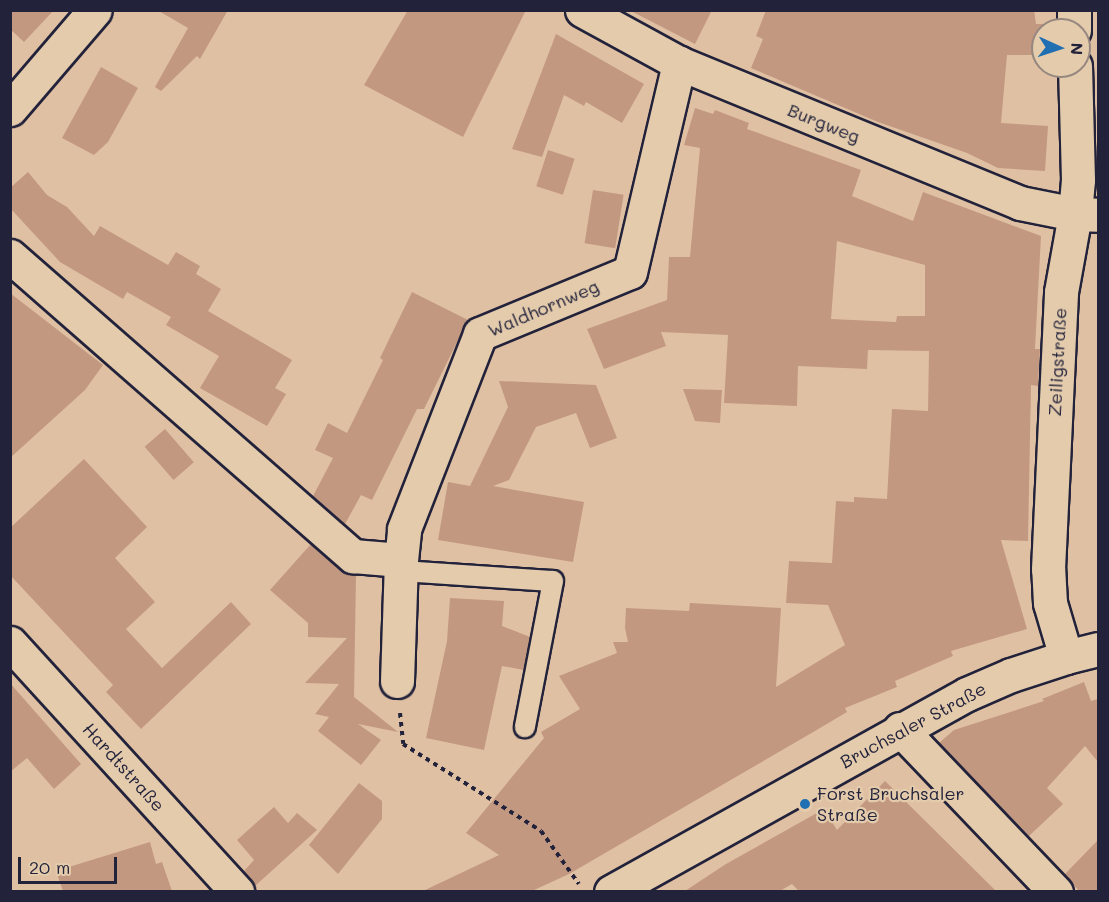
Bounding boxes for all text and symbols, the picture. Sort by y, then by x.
north arrow [1031,18,1091,78]
text: N [1067,42,1088,55]
street label: Burgweg [785,99,863,147]
street label: Waldhornweg [484,275,602,341]
street label: Zeiligstraße [1043,307,1071,417]
street label: Bruchsaler Straße [836,677,990,773]
street label: Hardtstraße [79,718,169,816]
place label: Forst Bruchsaler Straße [817,783,965,826]
marker: Forst Bruchsaler Straße [798,797,812,811]
scale bar [21,845,120,883]
text: 20 m [29,855,70,879]

